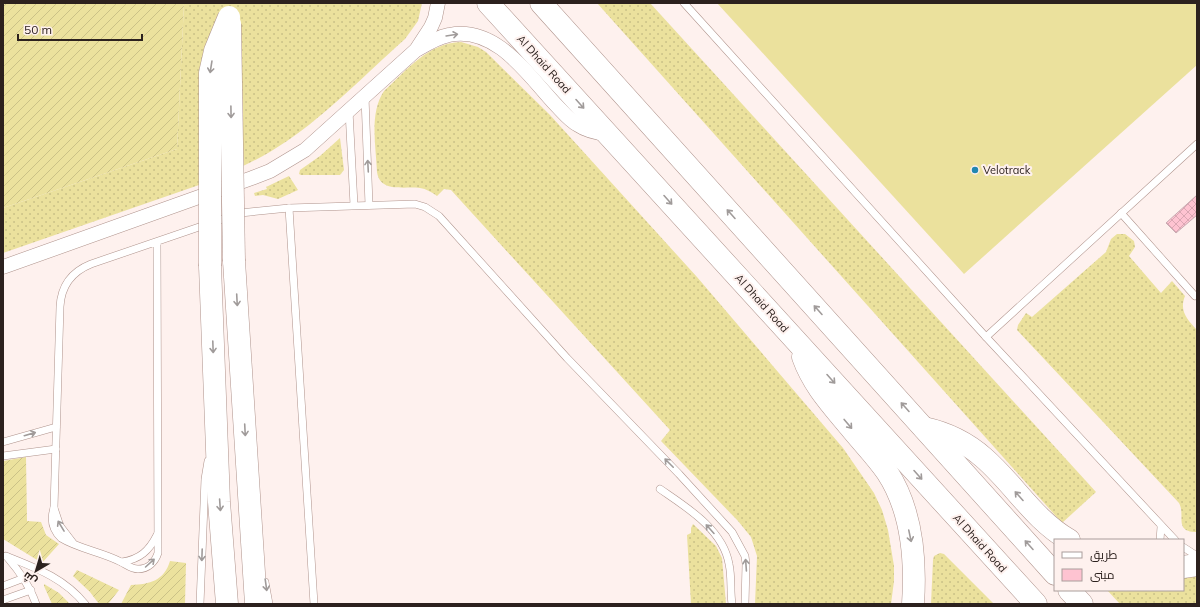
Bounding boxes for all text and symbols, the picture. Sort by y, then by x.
scale bar [18,16,142,42]
text: 50 m [24,22,52,37]
one-way arrow [445,31,458,39]
street label: Al Dhaid Road [514,32,574,96]
one-way arrow [207,60,215,73]
one-way arrow [576,99,585,109]
one-way arrow [227,105,235,118]
one-way arrow [364,160,371,173]
place label: Velotrack [983,163,1031,177]
marker: Velotrack [970,165,980,175]
one-way arrow [663,195,673,205]
one-way arrow [726,208,735,219]
street label: Al Dhaid Road [732,271,792,335]
one-way arrow [233,293,240,306]
one-way arrow [813,305,822,315]
one-way arrow [210,340,217,353]
one-way arrow [826,374,836,384]
one-way arrow [900,402,909,412]
one-way arrow [843,419,852,430]
one-way arrow [241,423,248,436]
one-way arrow [23,430,36,437]
one-way arrow [664,458,674,468]
one-way arrow [914,470,923,480]
one-way arrow [1015,491,1024,501]
one-way arrow [216,498,223,511]
street label: Al Dhaid Road [950,511,1010,575]
one-way arrow [57,520,65,532]
one-way arrow [705,524,714,534]
one-way arrow [907,529,915,542]
legend [1054,539,1184,591]
one-way arrow [1024,540,1034,550]
text: طريق [1090,547,1118,562]
one-way arrow [199,548,206,561]
north arrow [16,551,56,591]
one-way arrow [145,559,155,568]
one-way arrow [742,559,749,572]
text: مبنى [1090,567,1115,582]
text: ش [20,569,40,589]
one-way arrow [262,578,270,591]

